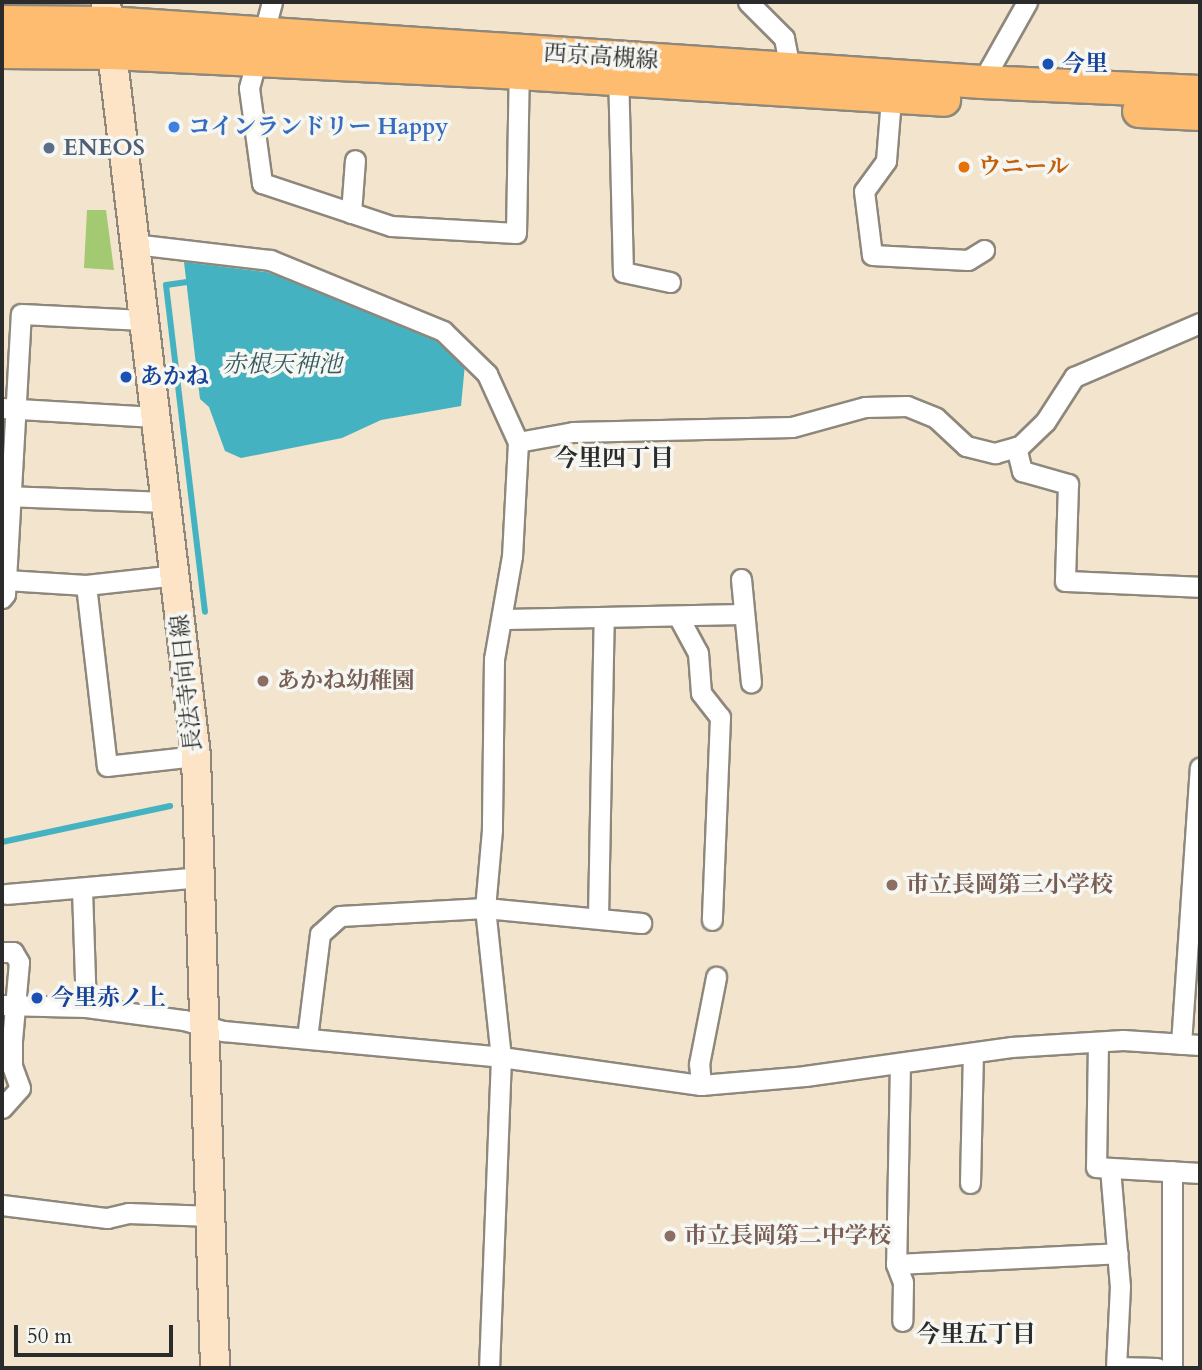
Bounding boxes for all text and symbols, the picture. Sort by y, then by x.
street label: 西京高槻線 [543,39,659,75]
place label: 今里 [1062,50,1108,78]
marker: 今里 [1040,56,1056,72]
place label: コインランドリー Happy [188,113,449,141]
marker: コインランドリー Happy [166,119,182,135]
place label: ENEOS [63,134,145,162]
marker: ENEOS [41,140,57,156]
place label: ウニール [978,153,1070,181]
marker: ウニール [956,159,972,175]
water label: 赤根天神池 [222,351,342,379]
place label: あかね [140,363,209,391]
marker: あかね [118,369,134,385]
district label: 今里四丁目 [554,445,674,473]
street label: 長法寺向日線 [166,613,208,753]
place label: あかね幼稚園 [277,667,415,695]
marker: あかね幼稚園 [255,673,271,689]
place label: 市立長岡第三小学校 [906,871,1113,899]
marker: 市立長岡第三小学校 [884,877,900,893]
place label: 今里赤ノ上 [51,984,166,1012]
marker: 今里赤ノ上 [29,990,45,1006]
place label: 市立長岡第二中学校 [684,1222,891,1250]
marker: 市立長岡第二中学校 [662,1228,678,1244]
scale bar [18,1310,177,1354]
district label: 今里五丁目 [916,1321,1036,1349]
text: 50 m [27,1322,72,1351]

